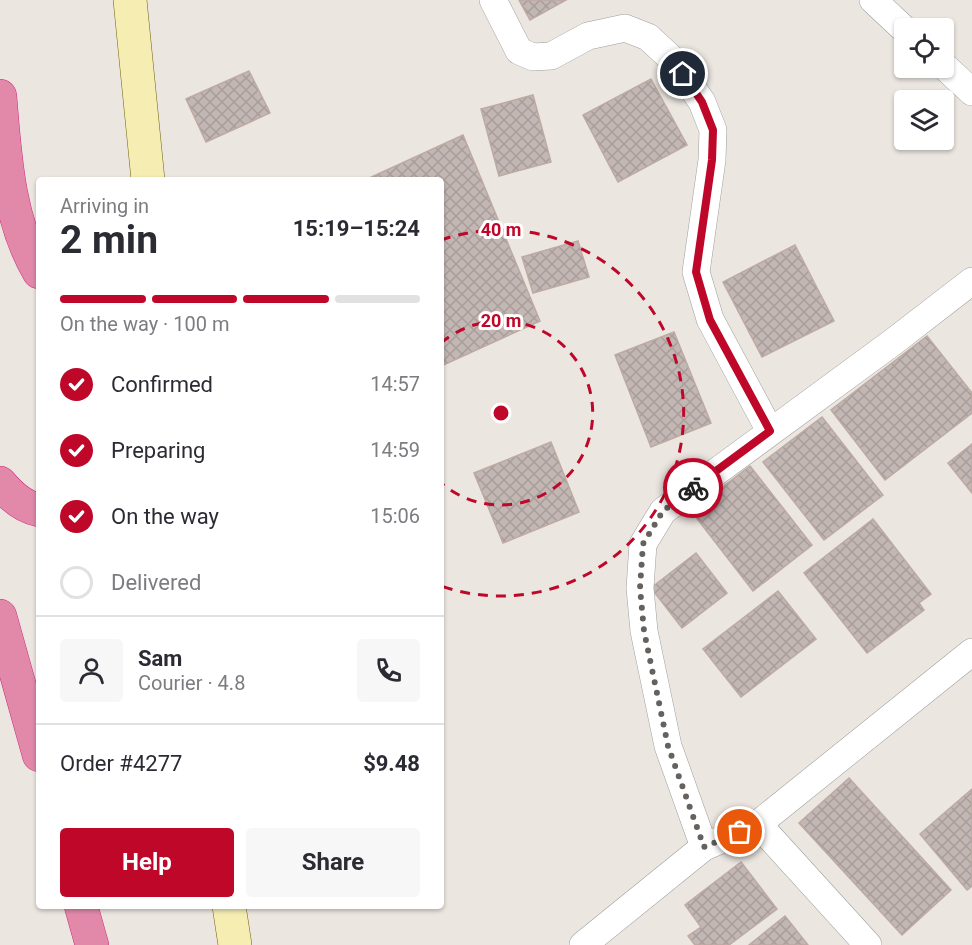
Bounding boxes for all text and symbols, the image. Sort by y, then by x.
map controls [894,18,954,150]
button: locate [894,18,954,78]
pin [657,48,708,99]
icon: home [666,57,699,90]
button: layers [894,90,954,150]
text: Arriving in [60,194,149,218]
text: 15:19–15:24 [293,216,420,241]
text: 2 min [60,217,158,263]
text: 40 m [481,219,521,240]
text: 20 m [481,310,521,331]
text: On the way · 100 m [60,312,229,336]
icon: check [60,368,93,401]
text: Confirmed [111,372,213,397]
text: 14:57 [370,372,420,396]
centre of rings [491,403,511,423]
icon: check [60,434,93,467]
text: Preparing [111,438,205,463]
text: 14:59 [370,438,420,462]
courier [663,458,723,518]
icon: bike [677,472,710,505]
icon: check [60,500,93,533]
text: On the way [111,504,219,529]
text: 15:06 [370,504,420,528]
text: Delivered [111,570,201,595]
button: person [60,639,123,702]
button: phone [357,639,420,702]
text: Sam [138,646,182,671]
text: Courier · 4.8 [138,671,245,695]
text: Order #4277 [60,751,182,776]
text: $9.48 [363,751,420,776]
pin [714,806,765,857]
icon: bag [723,815,756,848]
button: Help [60,828,234,897]
button: Share [246,828,420,897]

